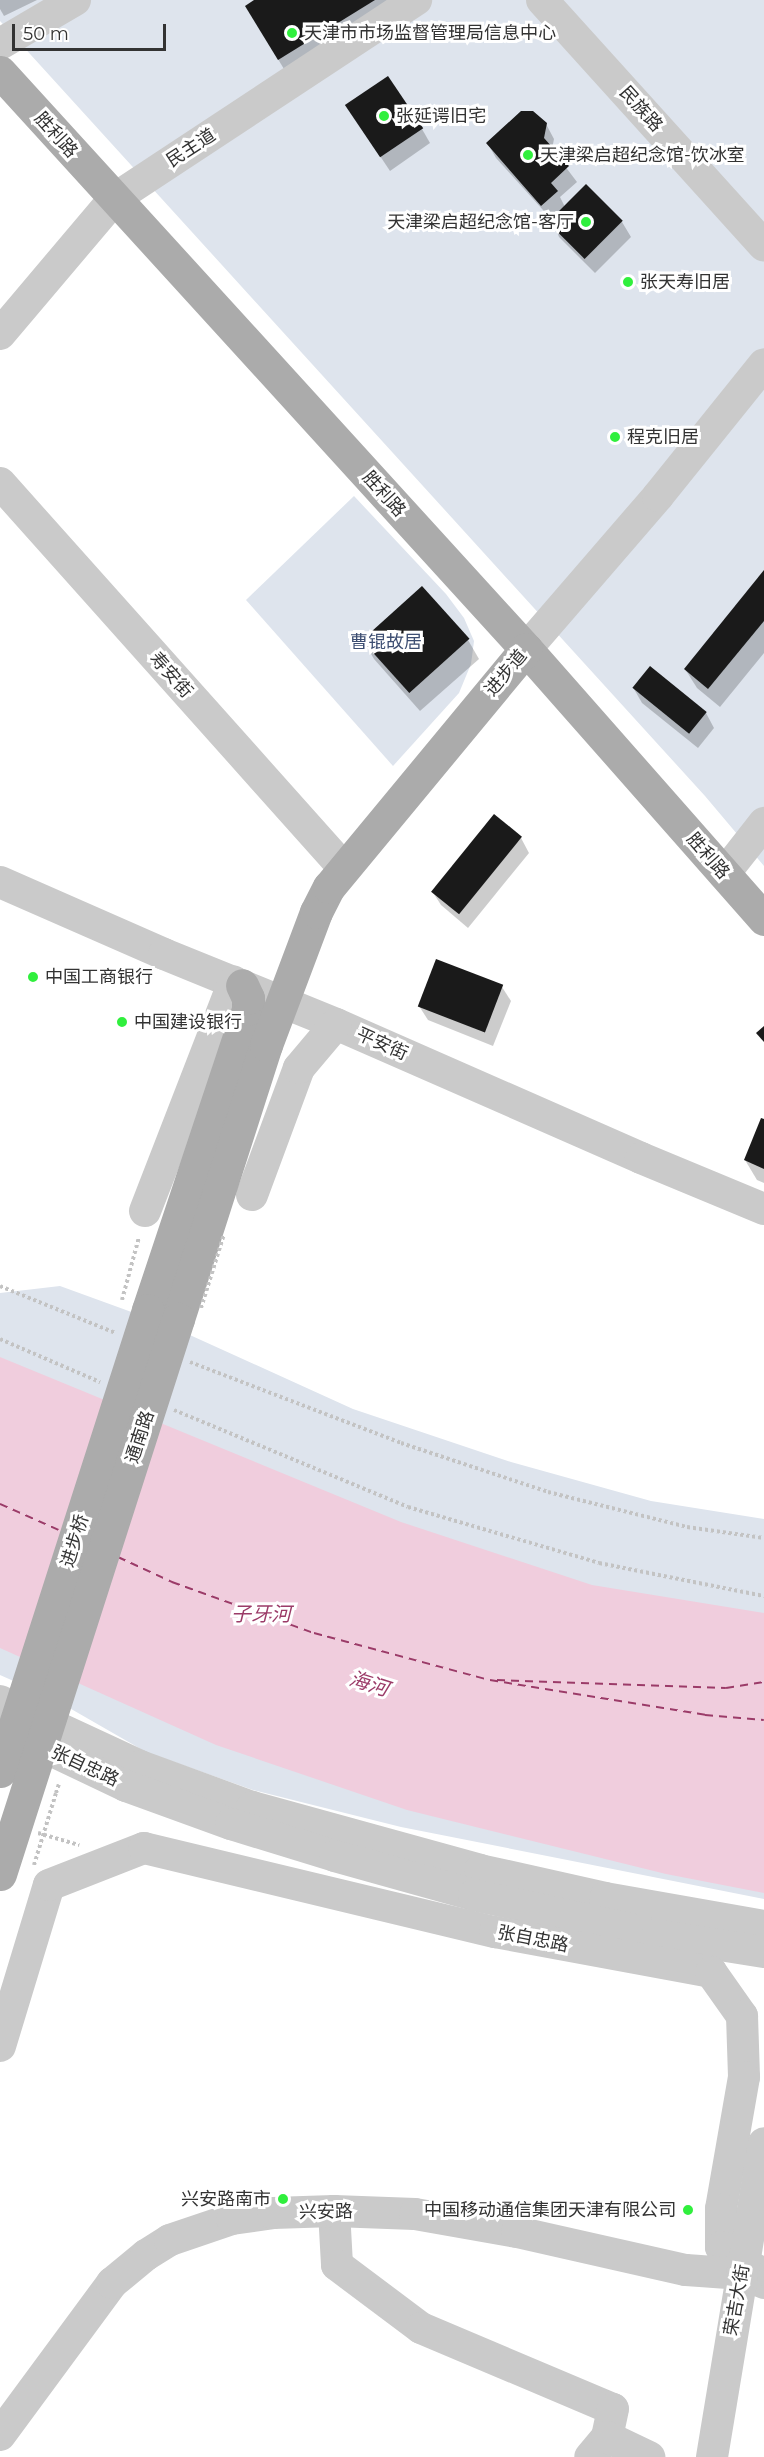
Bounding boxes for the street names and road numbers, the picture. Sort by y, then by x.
street label: 民族路 [615,82,667,136]
street label: 胜利路 [30,108,82,162]
street label: 民主道 [162,124,220,172]
street label: 胜利路 [358,467,410,521]
street label: 进步道 [480,645,532,701]
street label: 寿安街 [145,648,197,702]
street label: 胜利路 [682,829,734,883]
street label: 平安街 [353,1023,411,1065]
street label: 通南路 [121,1408,159,1466]
street label: 进步桥 [57,1512,93,1570]
street label: 张自忠路 [48,1741,122,1791]
street label: 张自忠路 [496,1922,570,1956]
street label: 兴安路 [299,2201,353,2223]
street label: 荣吉大街 [720,2263,754,2337]

